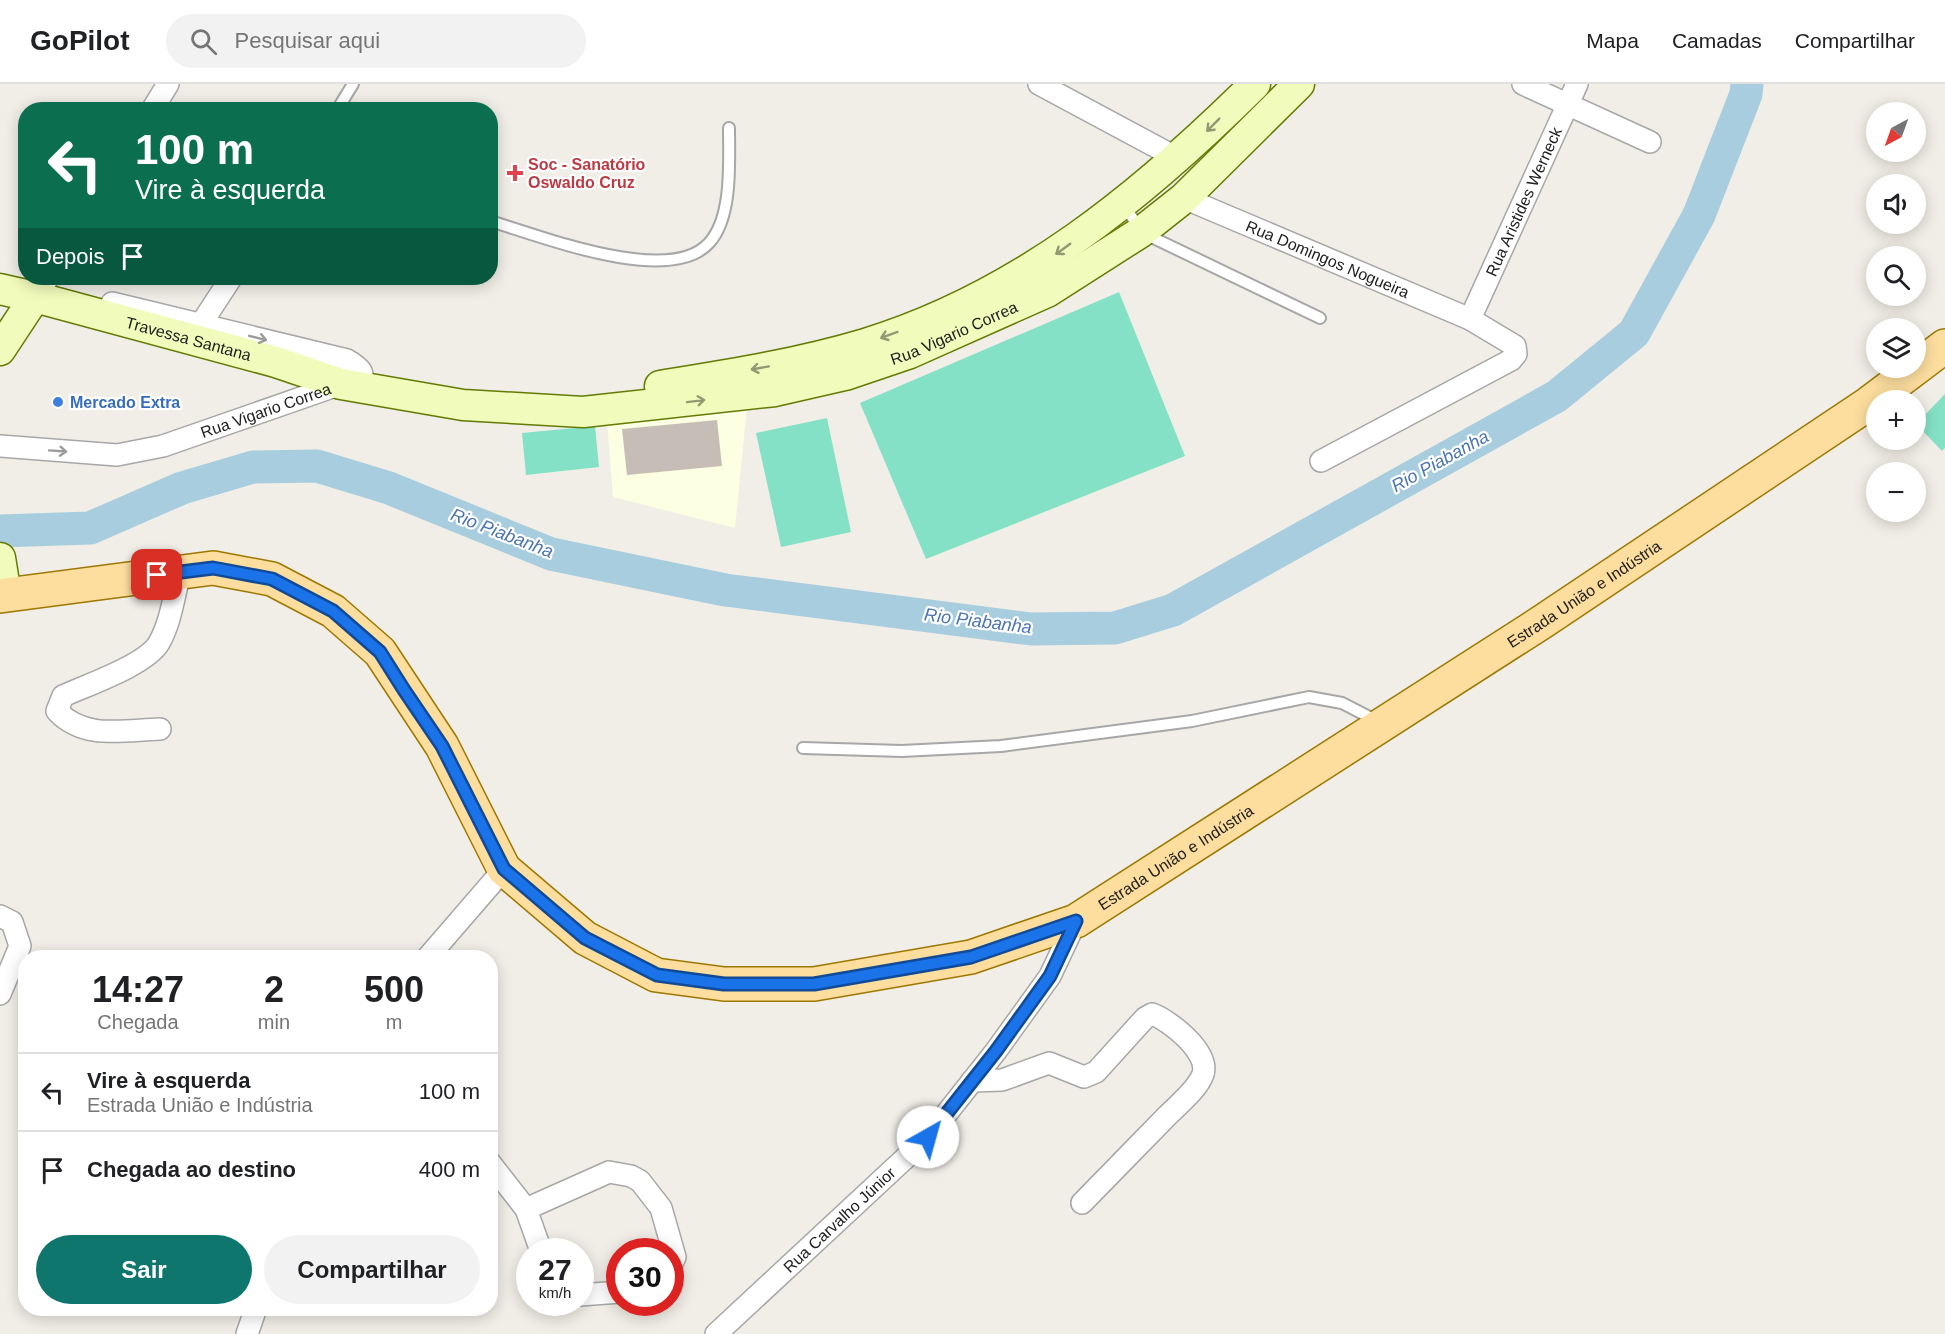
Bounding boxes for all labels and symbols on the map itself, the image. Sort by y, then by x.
north arrow [1866,102,1926,162]
one-way arrow [1206,118,1221,133]
street label: Rua Aristides Werneck [1483,124,1566,279]
place label: Soc - Sanatório Oswaldo Cruz [528,156,646,191]
marker: Soc - Sanatório Oswaldo Cruz [506,164,524,182]
street label: Rua Domingos Nogueira [1243,217,1412,301]
one-way arrow [1055,243,1071,255]
street label: Rua Vigario Correa [888,298,1020,368]
street label: Travessa Santana [124,314,253,364]
one-way arrow [880,331,899,342]
one-way arrow [248,332,267,344]
one-way arrow [751,363,770,374]
street label: Rua Vigario Correa [199,380,333,441]
place label: Mercado Extra [70,394,180,411]
marker: Mercado Extra [51,395,65,409]
one-way arrow [686,395,706,406]
water label: Rio Piabanha [1388,426,1492,496]
one-way arrow [48,446,68,457]
water label: Rio Piabanha [448,504,556,562]
street label: Estrada União e Indústria [1504,537,1664,651]
pin [131,549,182,600]
water label: Rio Piabanha [923,604,1033,638]
street label: Estrada União e Indústria [1095,802,1256,914]
position arrow [896,1105,960,1169]
street label: Rua Carvalho Júnior [780,1164,899,1276]
speed limit sign: 30 [606,1238,684,1316]

